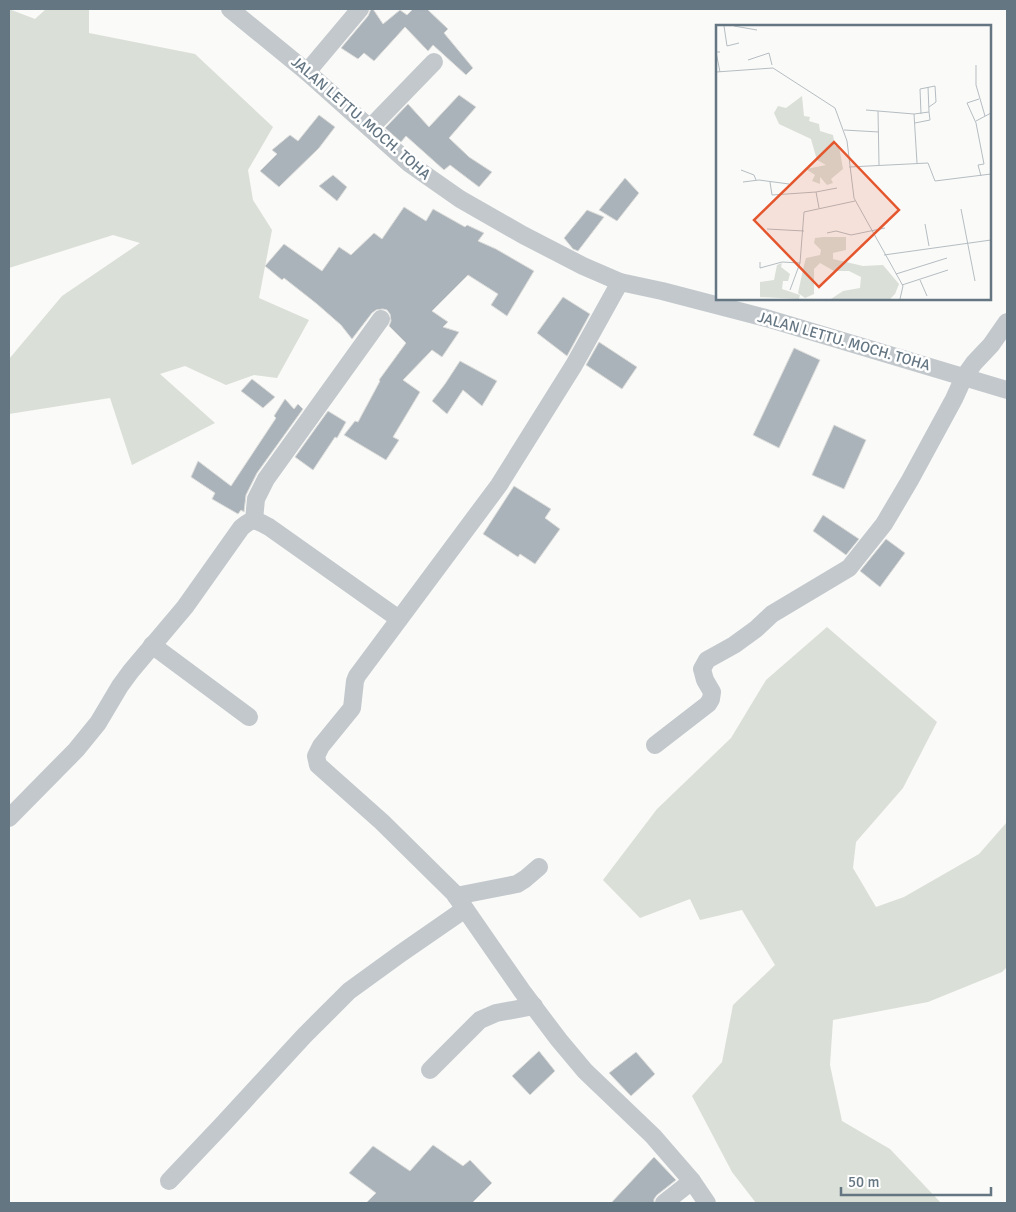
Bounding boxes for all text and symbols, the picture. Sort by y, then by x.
inset map [716,25,991,300]
street label: JALAN LETTU. MOCH. TOHA [288,53,434,183]
street label: JALAN LETTU. MOCH. TOHA [756,308,932,374]
scale bar [841,1164,991,1196]
text: 50 m [848,1173,879,1191]

